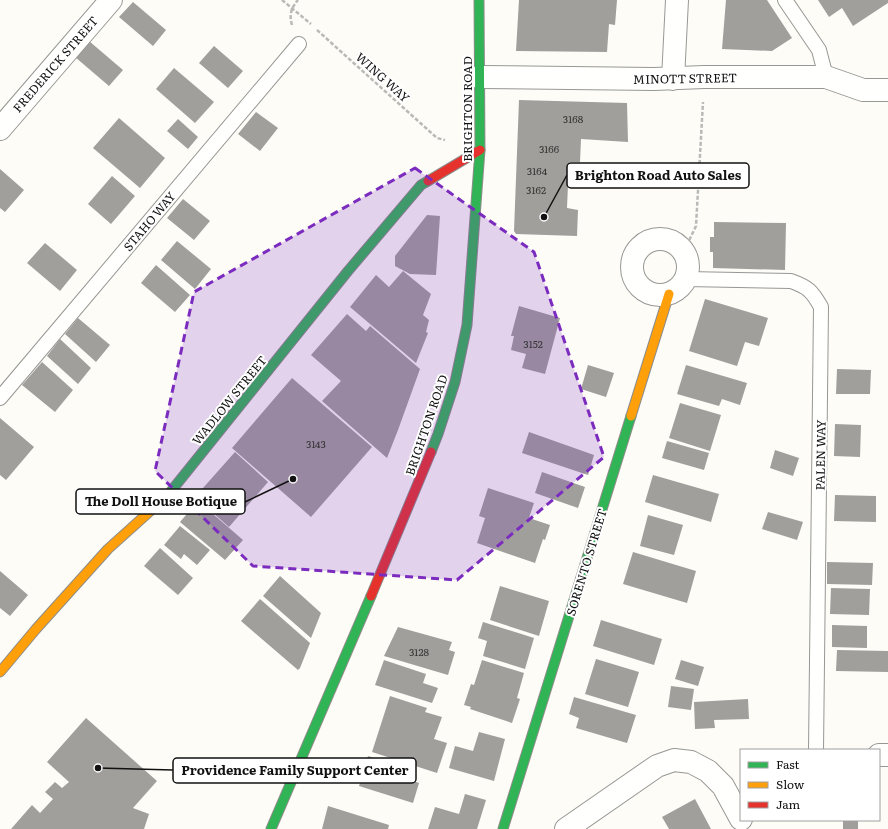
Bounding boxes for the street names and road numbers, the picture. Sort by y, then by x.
street label: FREDERICK STREET [8,12,102,116]
street label: WING WAY [352,48,414,106]
street label: BRIGHTON ROAD [458,56,476,162]
street label: MINOTT STREET [633,68,737,88]
street label: STAHO WAY [119,187,180,255]
street label: WADLOW STREET [187,352,271,448]
street label: BRIGHTON ROAD [400,372,452,478]
street label: PALEN WAY [810,419,830,491]
street label: SORENTO STREET [561,506,611,618]

